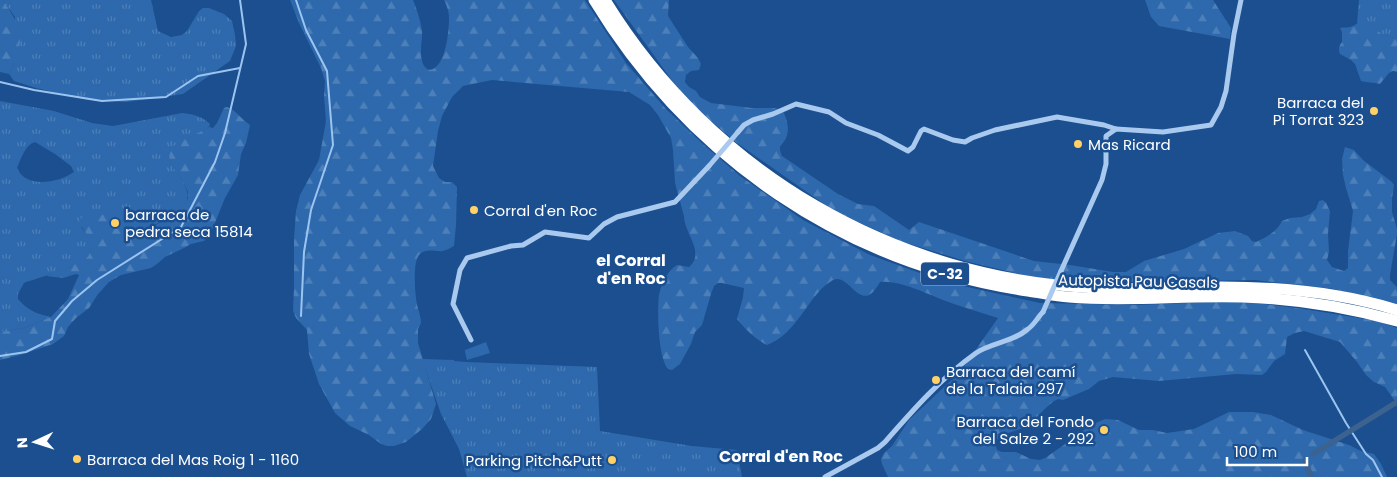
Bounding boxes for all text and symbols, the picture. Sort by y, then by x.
place label: Barraca del Pi Torrat 323 [1273,92,1364,130]
marker: Barraca del Pi Torrat 323 [1368,105,1380,117]
place label: Mas Ricard [1088,134,1171,155]
marker: Mas Ricard [1072,138,1084,150]
place label: Corral d'en Roc [484,200,597,221]
place label: barraca de pedra seca 15814 [125,204,253,242]
marker: Corral d'en Roc [468,204,480,216]
marker: barraca de pedra seca 15814 [109,217,121,229]
district label: el Corral d'en Roc [596,249,666,290]
road number: C-32 [921,262,969,286]
street label: Autopista Pau Casals [1058,269,1218,293]
place label: Barraca del camí de la Talaia 297 [946,361,1076,399]
marker: Barraca del camí de la Talaia 297 [930,374,942,386]
place label: Barraca del Fondo del Salze 2 - 292 [956,411,1094,449]
north arrow [10,417,60,467]
marker: Barraca del Fondo del Salze 2 - 292 [1098,424,1110,436]
scale bar [1227,434,1307,466]
text: N [12,437,32,449]
text: 100 m [1234,441,1277,462]
district label: Corral d'en Roc [719,445,843,468]
place label: Barraca del Mas Roig 1 - 1160 [87,449,299,470]
place label: Parking Pitch&Putt [466,450,602,471]
marker: Barraca del Mas Roig 1 - 1160 [71,453,83,465]
marker: Parking Pitch&Putt [606,454,618,466]

